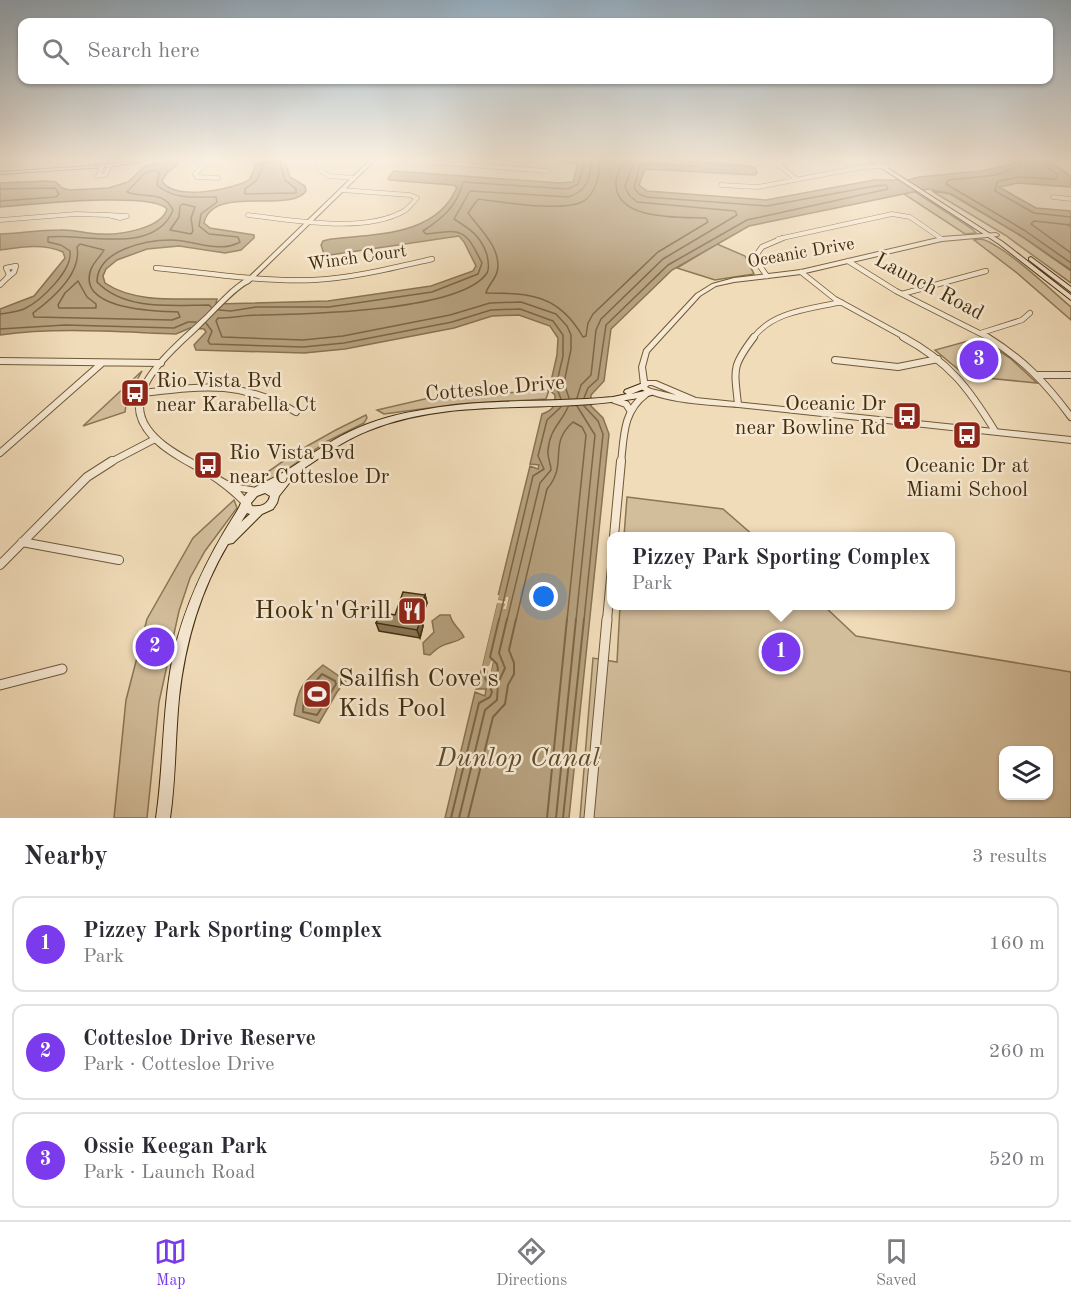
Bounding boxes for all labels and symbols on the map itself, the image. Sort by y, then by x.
street label: Oceanic Drive [746,235,856,271]
street label: Winch Court [306,242,408,274]
street label: Launch Road [871,250,987,325]
pin: 3 [960,338,998,382]
place label: Rio Vista Bvd near Karabella Ct [156,371,317,416]
street label: Cottesloe Drive [424,372,566,406]
bus stop icon: Rio Vista Bvd near Karabella Ct [119,377,151,409]
place label: Oceanic Dr near Bowline Rd [735,394,886,439]
bus stop icon: Oceanic Dr near Bowline Rd [891,400,923,432]
bus stop icon: Oceanic Dr at Miami School [951,419,983,451]
place label: Rio Vista Bvd near Cottesloe Dr [229,443,390,488]
bus stop icon: Rio Vista Bvd near Cottesloe Dr [192,449,224,481]
place label: Oceanic Dr at Miami School [905,456,1029,501]
your location [529,582,558,611]
restaurant icon: Hook'n'Grill [396,595,428,627]
place label: Hook'n'Grill [254,598,391,624]
pin: 2 [136,624,174,670]
pin: 1 [762,630,800,674]
place label: Sailfish Cove's Kids Pool [338,666,499,722]
sports icon: Sailfish Cove's Kids Pool [301,678,333,710]
water label: Dunlop Canal [435,745,600,772]

